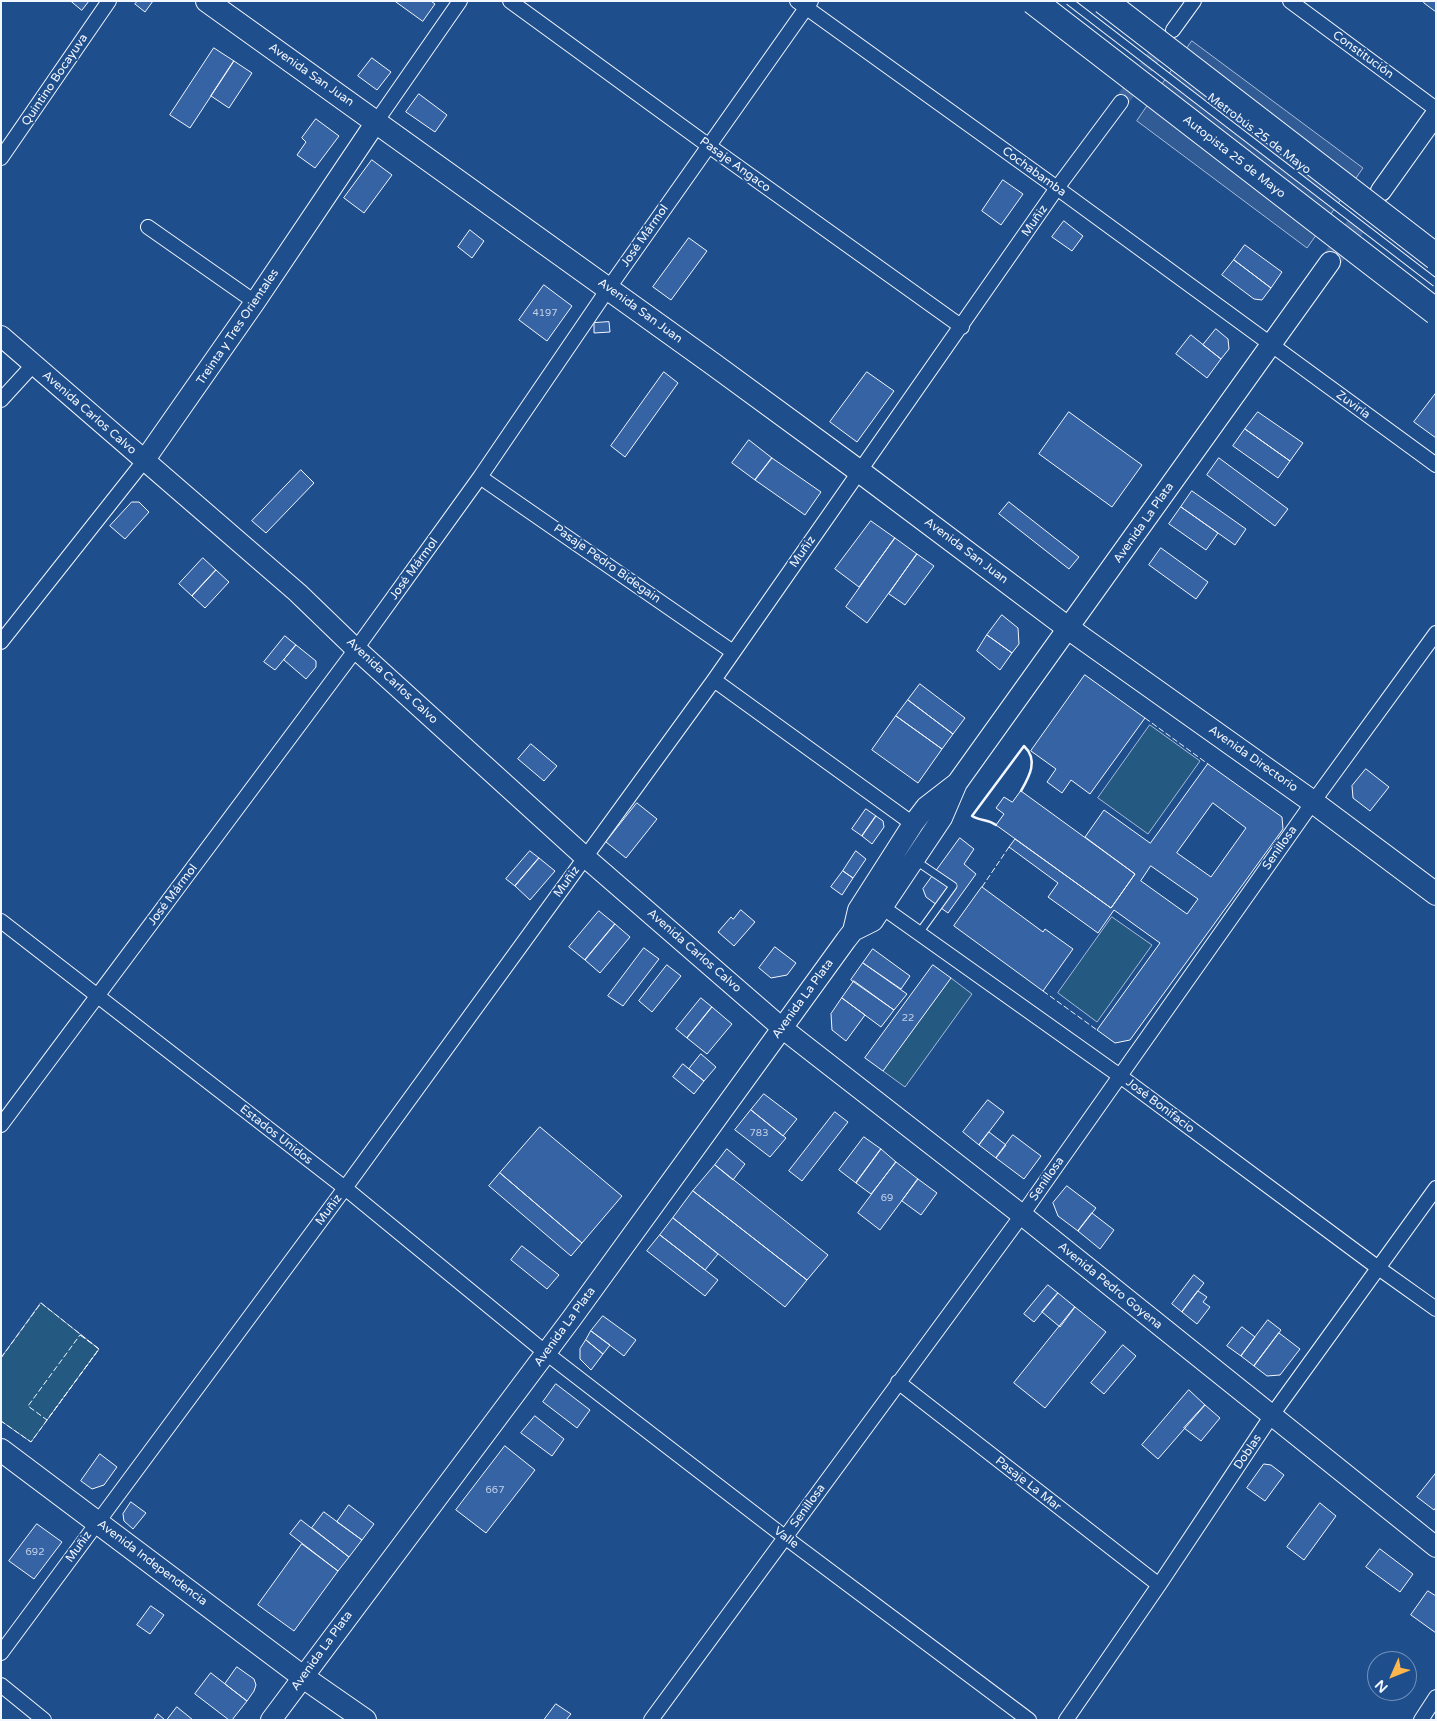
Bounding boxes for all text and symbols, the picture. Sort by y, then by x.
street label: Constitución [1330,28,1396,82]
street label: Quintino Bocayuva [19,31,91,129]
street label: Avenida San Juan [266,40,356,110]
street label: Metrobús 25 de Mayo [1204,90,1314,178]
street label: Autopista 25 de Mayo [1180,112,1288,202]
street label: Pasaje Angaco [697,134,773,196]
street label: Cochabamba [999,144,1069,200]
street label: José Mármol [618,202,672,270]
street label: Muñiz [1019,203,1051,239]
street label: Treinta y Tres Orientales [194,266,282,388]
street label: Avenida San Juan [595,276,685,346]
house number: 4197 [532,307,558,319]
street label: Avenida Carlos Calvo [39,368,139,458]
street label: Zuviría [1333,388,1373,422]
street label: Avenida La Plata [1111,480,1177,566]
street label: Avenida San Juan [921,515,1011,587]
street label: Pasaje Pedro Bidegain [551,522,663,606]
street label: Muñiz [787,534,819,570]
street label: José Mármol [387,535,441,603]
street label: Avenida Carlos Calvo [343,635,441,727]
street label: Avenida Directorio [1206,723,1300,795]
street label: Senillosa [1260,823,1300,873]
street label: José Mármol [145,862,201,928]
street label: Muñiz [551,864,583,900]
street label: Avenida Carlos Calvo [644,906,744,996]
street label: Avenida La Plata [769,956,837,1042]
house number: 22 [902,1012,914,1024]
street label: José Bonifacio [1123,1076,1197,1136]
street label: Estados Unidos [237,1102,315,1168]
house number: 783 [750,1127,768,1139]
street label: Senillosa [1027,1154,1067,1204]
street label: Muñiz [313,1192,345,1228]
house number: 69 [881,1192,893,1204]
street label: Avenida Pedro Goyena [1055,1240,1165,1332]
street label: Avenida La Plata [531,1284,599,1370]
street label: Doblas [1231,1432,1265,1472]
street label: Pasaje La Mar [992,1454,1064,1514]
street label: Senillosa [787,1481,829,1531]
house number: 667 [486,1484,504,1496]
street label: Avenida Independencia [94,1517,210,1609]
street label: Valle [771,1524,801,1552]
street label: Muñiz [63,1529,95,1565]
house number: 692 [26,1546,44,1558]
street label: Avenida La Plata [288,1608,356,1694]
north arrow [1367,1651,1417,1701]
text: N [1372,1676,1392,1696]

